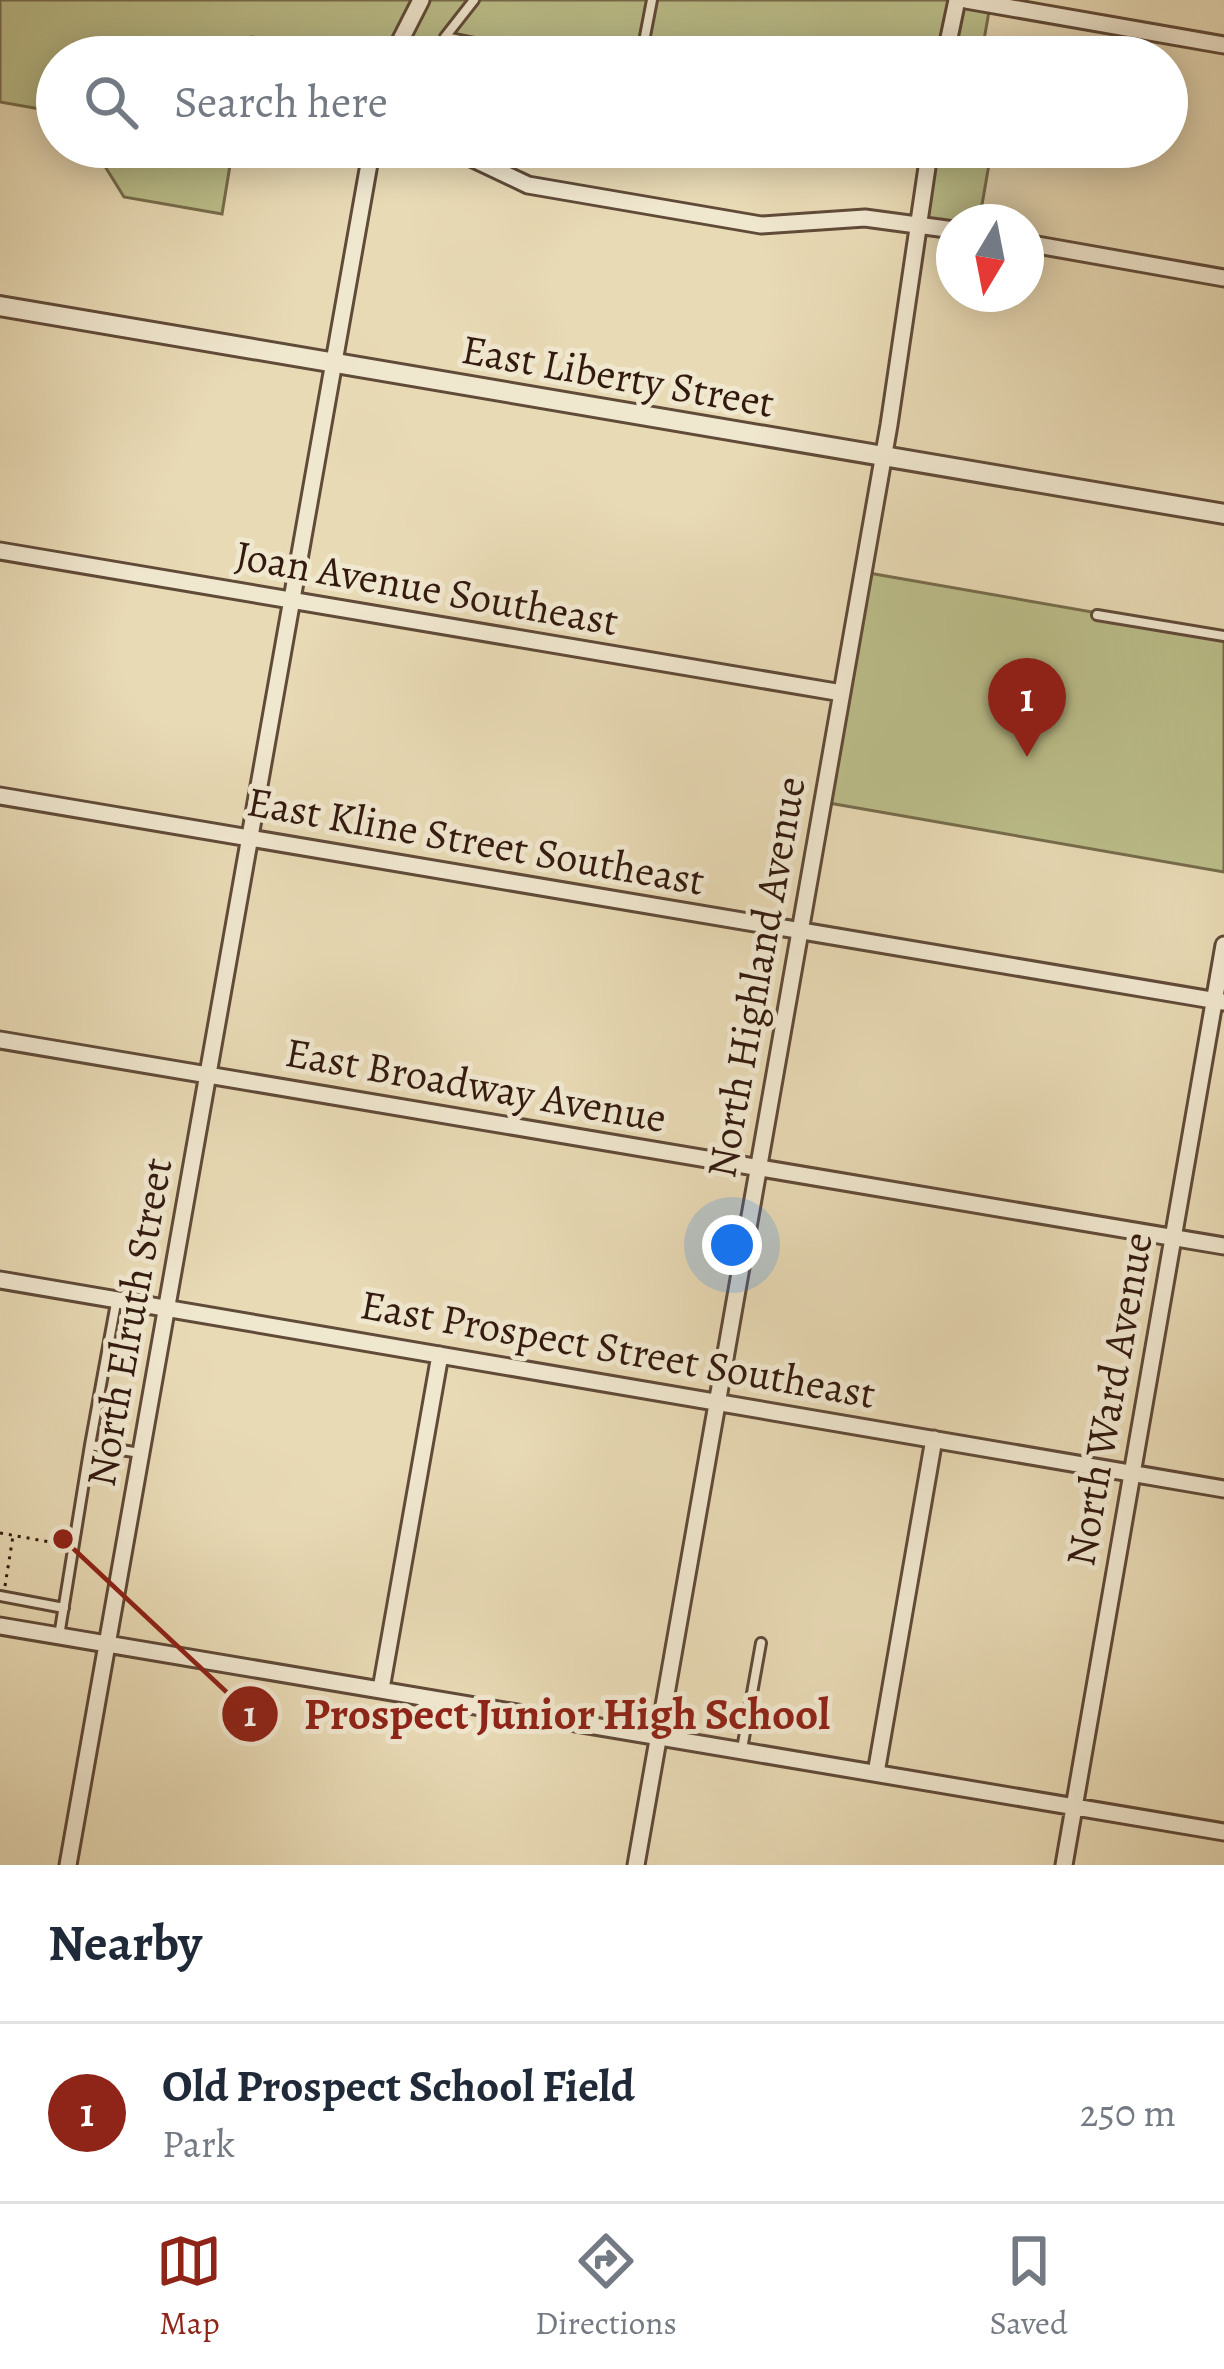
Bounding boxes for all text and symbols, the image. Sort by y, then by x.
search box [36,36,1188,168]
icon: search [78,69,144,135]
text: Search here [174,71,388,133]
north arrow [936,204,1044,312]
street label: East Liberty Street [457,320,779,431]
street label: Joan Avenue Southeast [231,526,623,649]
pin: 1 [988,658,1066,757]
street label: East Kline Street Southeast [243,772,709,909]
street label: North Highland Avenue [692,772,819,1182]
street label: East Broadway Avenue [281,1023,671,1146]
street label: North Elruth Street [72,1153,185,1491]
your location [702,1215,762,1275]
street label: North Ward Avenue [1051,1228,1166,1570]
street label: East Prospect Street Southeast [356,1275,880,1422]
callout: Prospect Junior High School [220,1673,854,1754]
text: Prospect Junior High School [304,1683,830,1745]
text: 1 [244,1689,257,1738]
text: Nearby [48,1908,202,1978]
text: Old Prospect School Field [162,2055,635,2117]
text: 1 [80,2086,94,2139]
text: 250 m [1080,2086,1176,2139]
text: Park [162,2117,235,2170]
tab: Map [156,2228,222,2345]
tab: Directions [535,2228,677,2345]
tab: Saved [989,2228,1068,2345]

